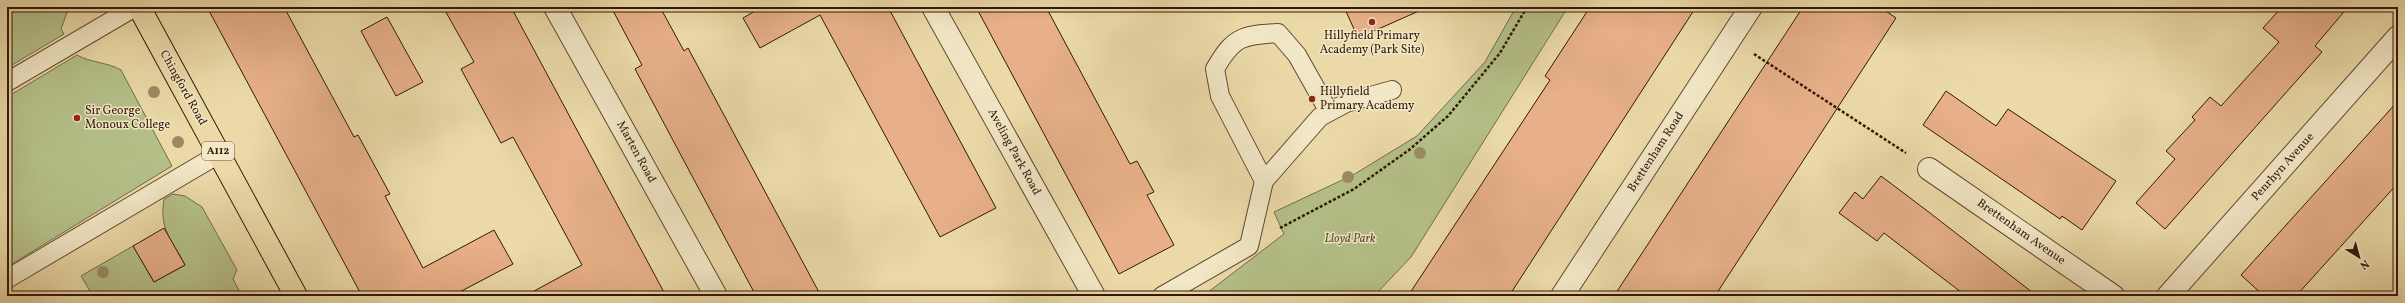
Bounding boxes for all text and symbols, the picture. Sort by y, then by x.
marker: Hillyfield Primary Academy (Park Site) [1367,17,1377,27]
place label: Hillyfield Primary Academy (Park Site) [1320,28,1425,58]
street label: Chingford Road [156,48,210,129]
place label: Hillyfield Primary Academy [1320,84,1415,114]
marker: Hillyfield Primary Academy [1307,94,1317,104]
place label: Sir George Monoux College [85,103,170,133]
street label: Aveling Park Road [984,106,1045,198]
street label: Brettenham Road [1624,109,1688,195]
marker: Sir George Monoux College [72,113,82,123]
street label: Marten Road [612,118,660,186]
street label: Penrhyn Avenue [2248,129,2318,205]
road number: A112 [202,142,234,160]
street label: Brettenham Avenue [1974,195,2069,269]
park label: Lloyd Park [1325,231,1376,247]
north arrow [2339,237,2379,277]
text: N [2356,255,2372,272]

